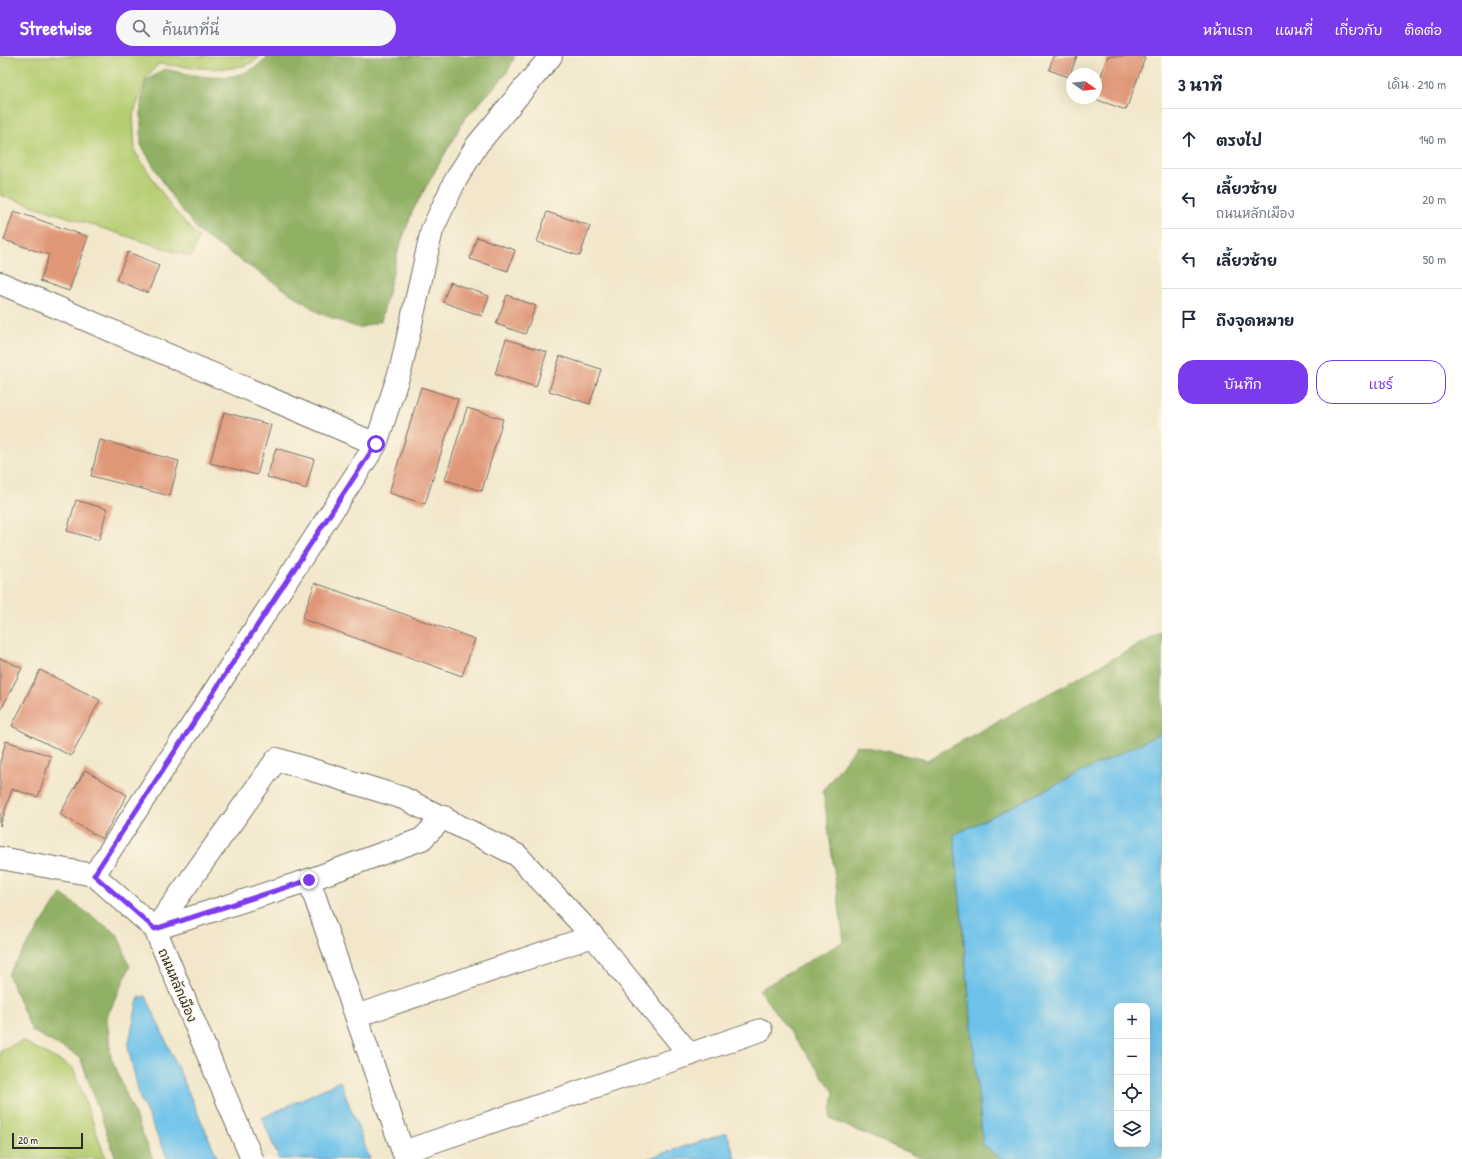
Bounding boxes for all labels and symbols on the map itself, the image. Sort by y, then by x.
north arrow [1066,68,1102,104]
route start [367,435,385,453]
route end [300,871,318,889]
street label: ถนนหลักเมือง [154,945,202,1025]
scale bar [12,1131,83,1150]

